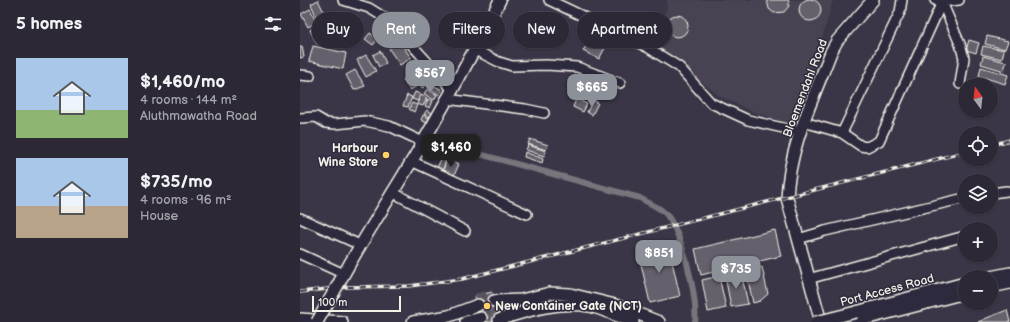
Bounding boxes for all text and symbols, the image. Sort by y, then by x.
chip: Buy [312,12,364,48]
chip: Rent [372,12,430,48]
chip: Filters [438,12,505,48]
chip: New [513,12,569,48]
chip: Apartment [577,12,672,48]
icon: filters [262,13,284,35]
text: 5 homes [16,14,82,34]
street label: Bloemendahl Road [780,37,831,139]
pin: $567 [406,60,454,94]
text: $567 [414,65,446,81]
text: $1,460/mo [140,72,225,92]
icon: home [48,74,96,122]
pin: $665 [568,74,616,108]
north arrow [958,78,998,118]
map controls [958,78,998,310]
text: $665 [576,79,608,95]
text: 4 rooms · 144 m² [140,92,237,108]
text: Aluthmawatha Road [140,108,257,124]
button: locate [958,126,998,166]
pin: $1,460 [418,134,484,168]
text: $1,460 [431,139,471,155]
place label: Harbour Wine Store [318,141,378,170]
marker: Harbour Wine Store [381,150,391,160]
text: $735/mo [140,172,212,192]
icon: home [48,174,96,222]
button: layers [958,174,998,214]
text: 4 rooms · 96 m² [140,192,232,208]
text: House [140,208,178,224]
button: + [958,222,998,262]
pin: $851 [635,240,683,274]
text: $851 [644,245,674,261]
pin: $735 [712,256,760,290]
text: $735 [721,261,751,277]
button: − [958,270,998,310]
street label: Port Access Road [839,271,936,310]
scale bar [312,294,401,313]
text: 100 m [318,296,347,309]
place label: New Container Gate (NCT) [495,299,642,314]
marker: New Container Gate (NCT) [482,301,492,311]

